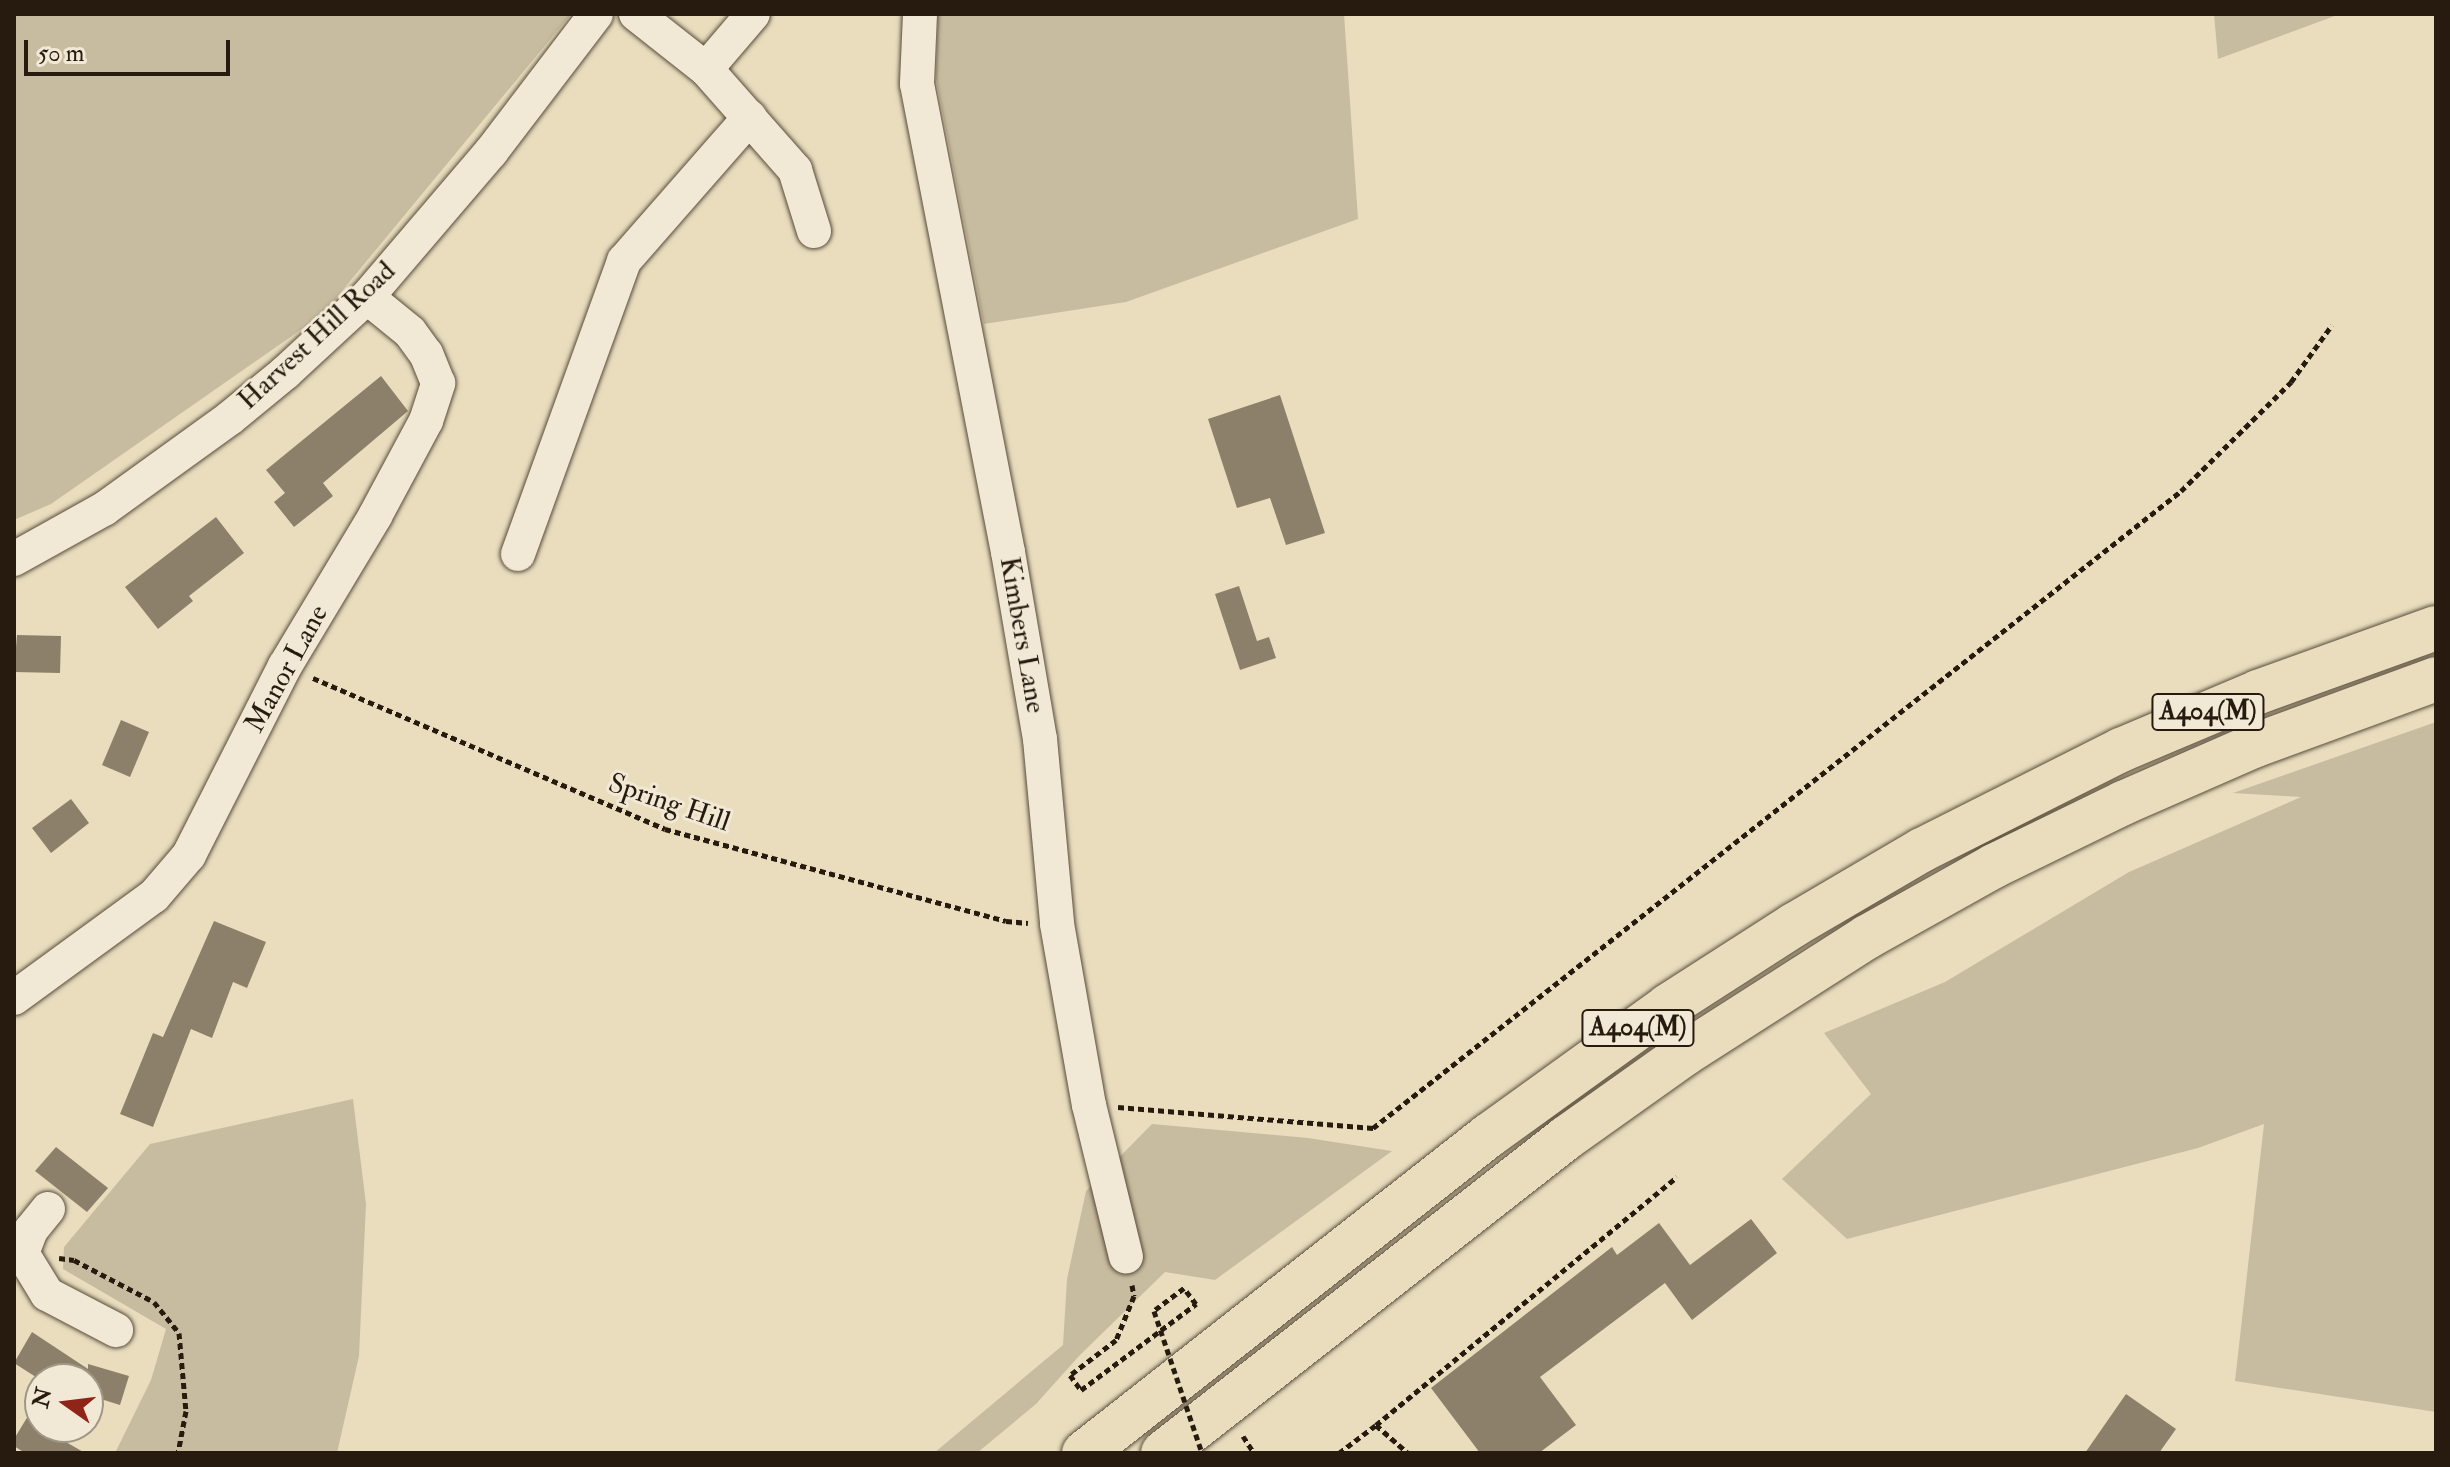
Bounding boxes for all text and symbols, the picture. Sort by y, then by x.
scale bar [28,24,234,74]
text: 50 m [38,38,84,69]
street label: Harvest Hill Road [232,255,402,417]
street label: Kimbers Lane [992,554,1052,716]
street label: Manor Lane [238,599,336,739]
road number: A404(M) [2150,690,2266,734]
street label: Spring Hill [604,767,734,839]
road number: A404(M) [1580,1006,1696,1050]
north arrow [24,1363,104,1443]
text: N [27,1385,59,1411]

